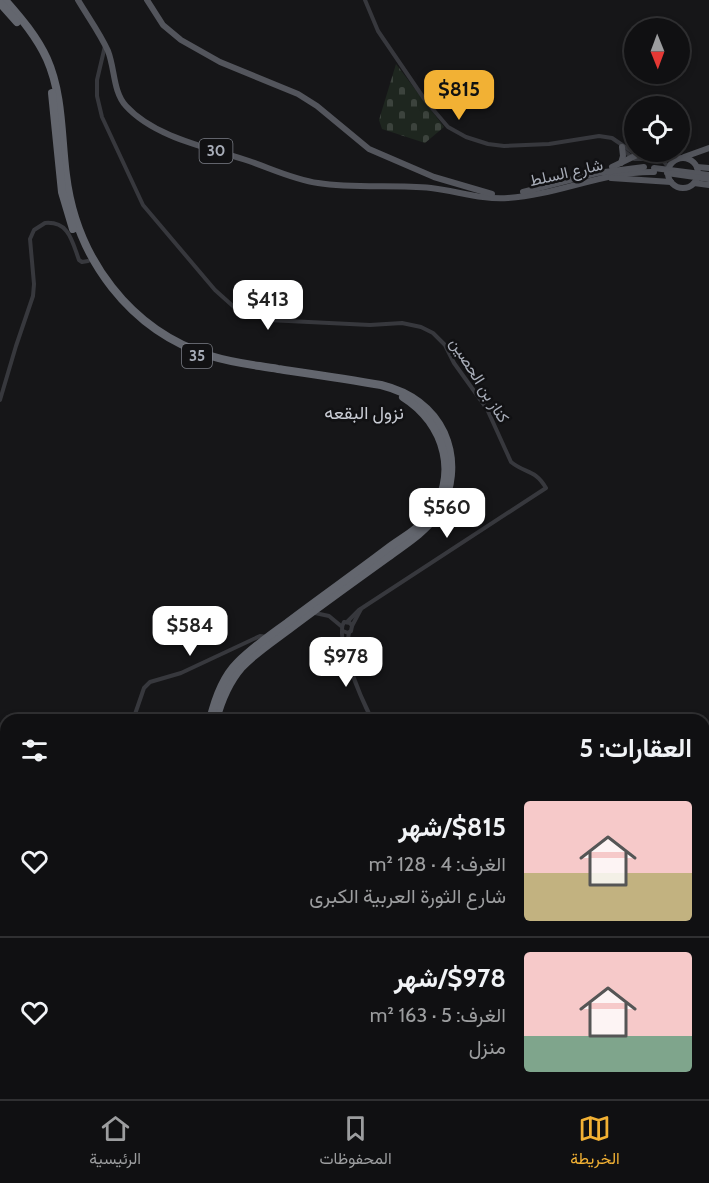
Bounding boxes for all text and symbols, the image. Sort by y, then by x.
north arrow [624,18,690,84]
map controls [624,18,690,162]
pin: $815 [423,70,495,121]
text: $815 [438,77,480,101]
button: locate [624,96,690,162]
road number: 30 [200,139,232,163]
street label: شارع السلط [527,155,605,192]
pin: $413 [232,280,304,331]
text: $413 [247,287,289,311]
street label: كناز بن الحصين [445,334,513,427]
road number: 35 [182,344,212,368]
district label: نزول البقعه [324,402,404,424]
pin: $560 [411,488,483,539]
text: $560 [423,495,471,519]
pin: $584 [154,606,226,657]
text: $584 [167,613,213,637]
pin: $978 [310,637,382,688]
text: $978 [323,644,369,668]
text: العقارات: 5 [579,732,692,764]
icon: filters [18,734,51,767]
text: $815/شهر [398,811,506,843]
icon: home [572,825,644,897]
icon: heart [18,845,51,878]
text: الغرف: 4 · 128 m² [369,852,506,876]
text: شارع الثورة العربية الكبرى [309,884,506,908]
text: $978/شهر [394,962,506,994]
icon: home [572,976,644,1048]
icon: heart [18,996,51,1029]
text: الغرف: 5 · 163 m² [370,1003,506,1027]
text: منزل [469,1035,506,1059]
tab: الرئيسية [89,1112,141,1173]
tab: المحفوظات [320,1112,392,1173]
tab: الخريطة [570,1112,620,1173]

